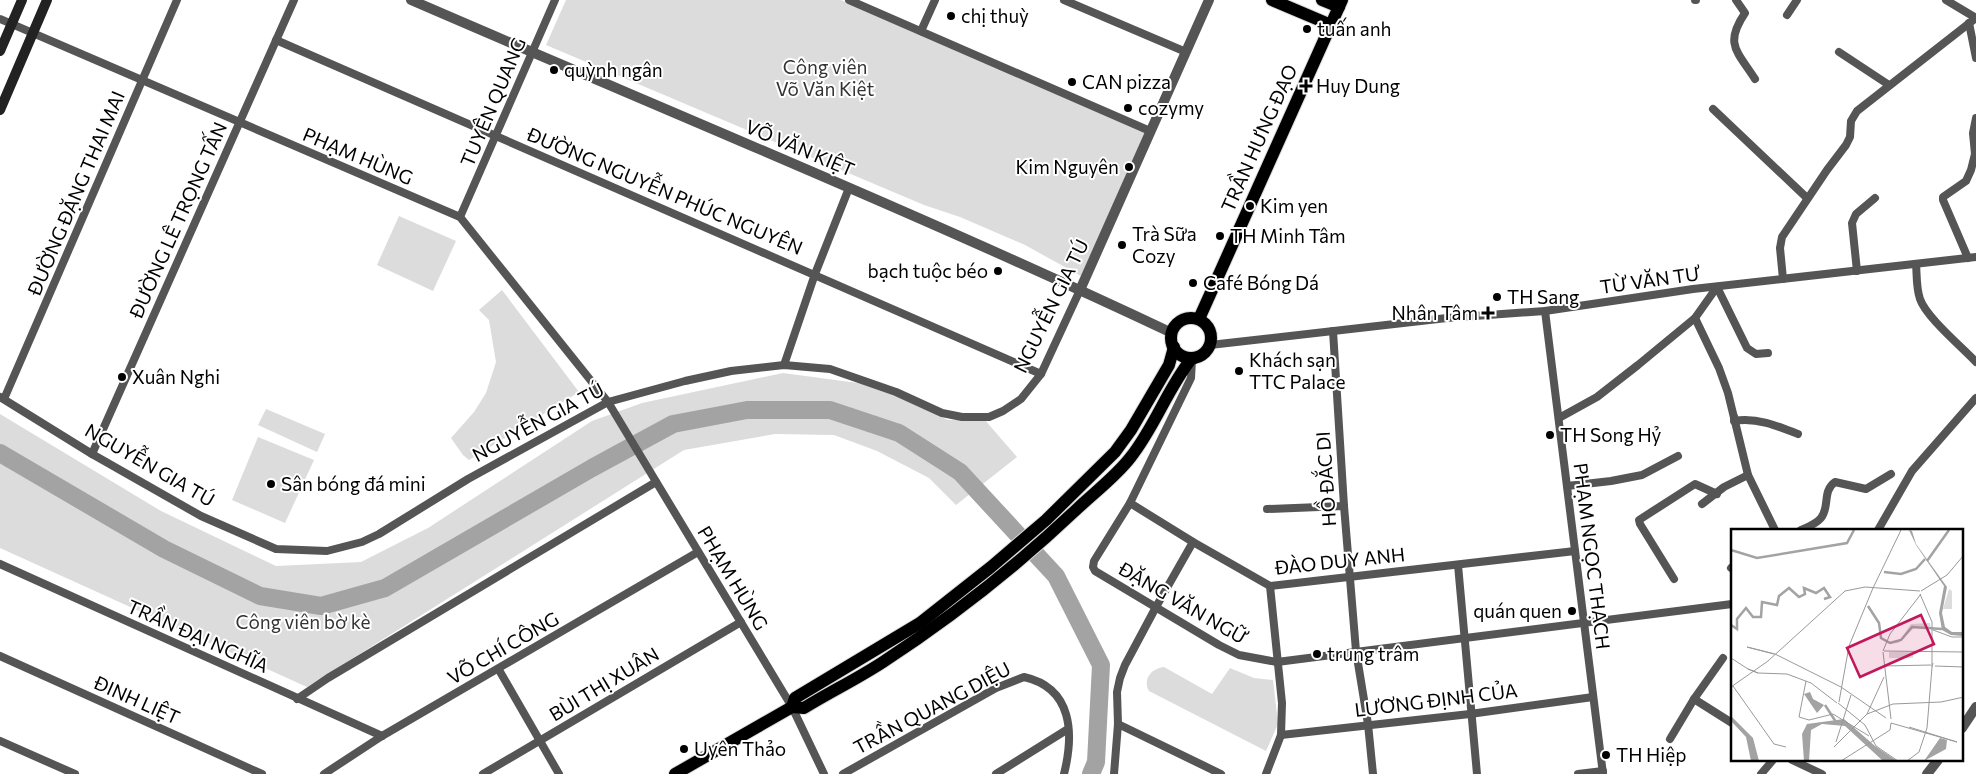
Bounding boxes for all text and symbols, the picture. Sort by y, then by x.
place label: chị thuỳ [961,4,1029,27]
marker: chị thuỳ [945,10,957,22]
place label: tuấn anh [1317,17,1392,40]
marker: tuấn anh [1301,23,1313,35]
street label: TUYÊN QUANG [455,34,530,170]
park label: Công viên Võ Văn Kiệt [776,55,874,100]
place label: quỳnh ngân [564,58,663,81]
street label: TRẦN HƯNG ĐẠO [1213,59,1301,215]
marker: quỳnh ngân [548,64,560,76]
place label: CAN pizza [1082,70,1171,93]
place label: Huy Dung [1316,74,1400,97]
marker: CAN pizza [1066,76,1078,88]
marker: Huy Dung [1300,80,1312,92]
street label: ĐƯỜNG ĐẶNG THAI MAI [21,87,129,299]
place label: cozymy [1138,96,1204,119]
marker: cozymy [1122,102,1134,114]
street label: VÕ VĂN KIỆT [742,113,858,181]
street label: ĐƯỜNG LÊ TRỌNG TẤN [121,117,231,322]
street label: ĐƯỜNG NGUYỄN PHÚC NGUYÊN [523,119,808,259]
street label: PHẠM HÙNG [300,121,417,189]
place label: Kim Nguyên [1016,155,1119,178]
marker: Kim Nguyên [1123,161,1135,173]
place label: Kim yen [1260,194,1328,217]
marker: Kim yen [1244,200,1256,212]
place label: Trà Sữa Cozy [1132,222,1197,267]
place label: TH Minh Tâm [1230,224,1346,247]
marker: TH Minh Tâm [1214,230,1226,242]
street label: NGUYỄN GIA TÚ [1006,234,1093,376]
marker: Trà Sữa Cozy [1116,239,1128,251]
place label: bạch tuộc béo [868,259,988,282]
street label: TỪ VĂN TƯ [1598,260,1702,298]
marker: bạch tuộc béo [992,265,1004,277]
place label: Café Bóng Dá [1203,271,1319,294]
marker: Café Bóng Dá [1187,277,1199,289]
place label: TH Sang [1507,285,1579,308]
marker: TH Sang [1491,291,1503,303]
place label: Nhân Tâm [1391,301,1478,324]
marker: Nhân Tâm [1482,307,1494,319]
place label: Khách sạn TTC Palace [1249,348,1345,393]
place label: Xuân Nghi [132,365,220,388]
marker: Khách sạn TTC Palace [1233,365,1245,377]
marker: Xuân Nghi [116,371,128,383]
street label: NGUYỄN GIA TÚ [467,375,608,466]
street label: NGUYỄN GIA TÚ [81,416,221,511]
place label: TH Song Hỷ [1560,423,1662,446]
marker: TH Song Hỷ [1544,429,1556,441]
street label: HỒ ĐẮC DI [1308,431,1340,528]
street label: PHẠM NGỌC THẠCH [1570,461,1615,651]
place label: Sân bóng đá mini [281,472,426,495]
marker: Sân bóng đá mini [265,478,277,490]
street label: PHẠM HÙNG [693,521,774,634]
inset map [1731,529,1964,762]
street label: ĐÀO DUY ANH [1273,542,1406,579]
street label: ĐẶNG VĂN NGỮ [1114,555,1253,649]
street label: TRẦN ĐẠI NGHĨA [124,591,274,677]
place label: quán quen [1473,599,1562,622]
marker: quán quen [1566,605,1578,617]
street label: VÕ CHÍ CÔNG [442,606,563,689]
park label: Công viên bờ kè [235,610,371,633]
street label: BÙI THỊ XUÂN [544,641,663,725]
place label: trung trâm [1327,642,1419,665]
marker: trung trâm [1311,648,1323,660]
street label: TRẦN QUANG DIỆU [848,654,1014,759]
street label: ĐINH LIỆT [90,669,184,729]
street label: LƯƠNG ĐỊNH CỦA [1353,677,1519,721]
place label: Uyên Thảo [694,737,786,760]
marker: Uyên Thảo [678,743,690,755]
place label: TH Hiệp [1616,743,1686,766]
marker: TH Hiệp [1600,749,1612,761]

